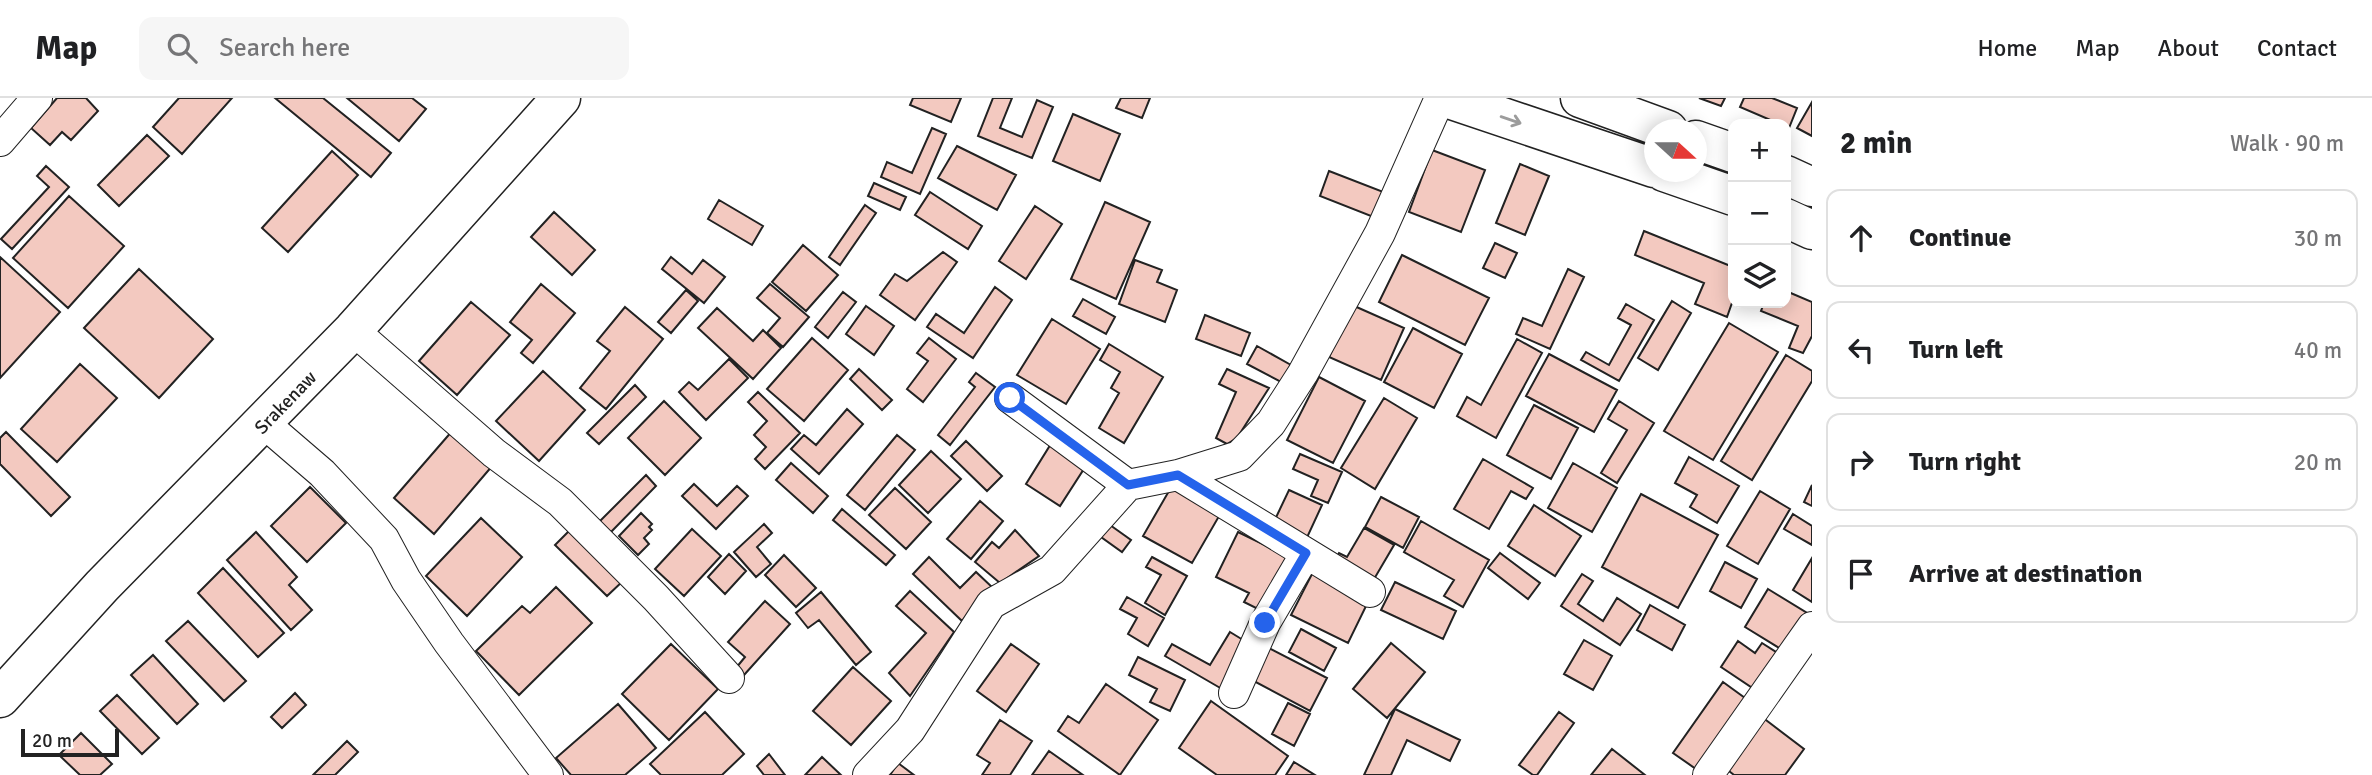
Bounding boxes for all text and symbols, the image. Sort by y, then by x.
search box [139,17,629,80]
text: Map [35,28,97,69]
icon: search [163,29,201,67]
text: Search here [219,32,350,64]
text: Home [1977,33,2037,63]
text: Map [2075,33,2120,63]
text: About [2158,33,2219,63]
text: Contact [2257,33,2337,63]
one-way arrow [1500,114,1522,127]
north arrow [1644,119,1707,182]
map controls [1728,119,1791,308]
button: + [1728,119,1791,182]
text: 2 min [1840,125,1912,162]
text: Walk · 90 m [2230,129,2344,158]
button: − [1728,182,1791,245]
icon: ahead [1842,219,1880,257]
text: Continue [1909,222,2011,254]
text: 30 m [2294,224,2342,253]
button: layers [1728,245,1791,308]
icon: left [1842,331,1880,369]
text: Turn left [1909,334,2003,366]
text: 40 m [2294,336,2342,365]
street label: Srakenaw [250,366,322,440]
route start [994,382,1025,413]
icon: right [1842,443,1880,481]
text: Turn right [1909,446,2021,478]
text: 20 m [2294,448,2342,477]
icon: arrive [1842,555,1880,593]
text: Arrive at destination [1909,558,2142,590]
route end [1249,607,1280,638]
scale bar [21,726,119,758]
text: 20 m [32,729,72,753]

